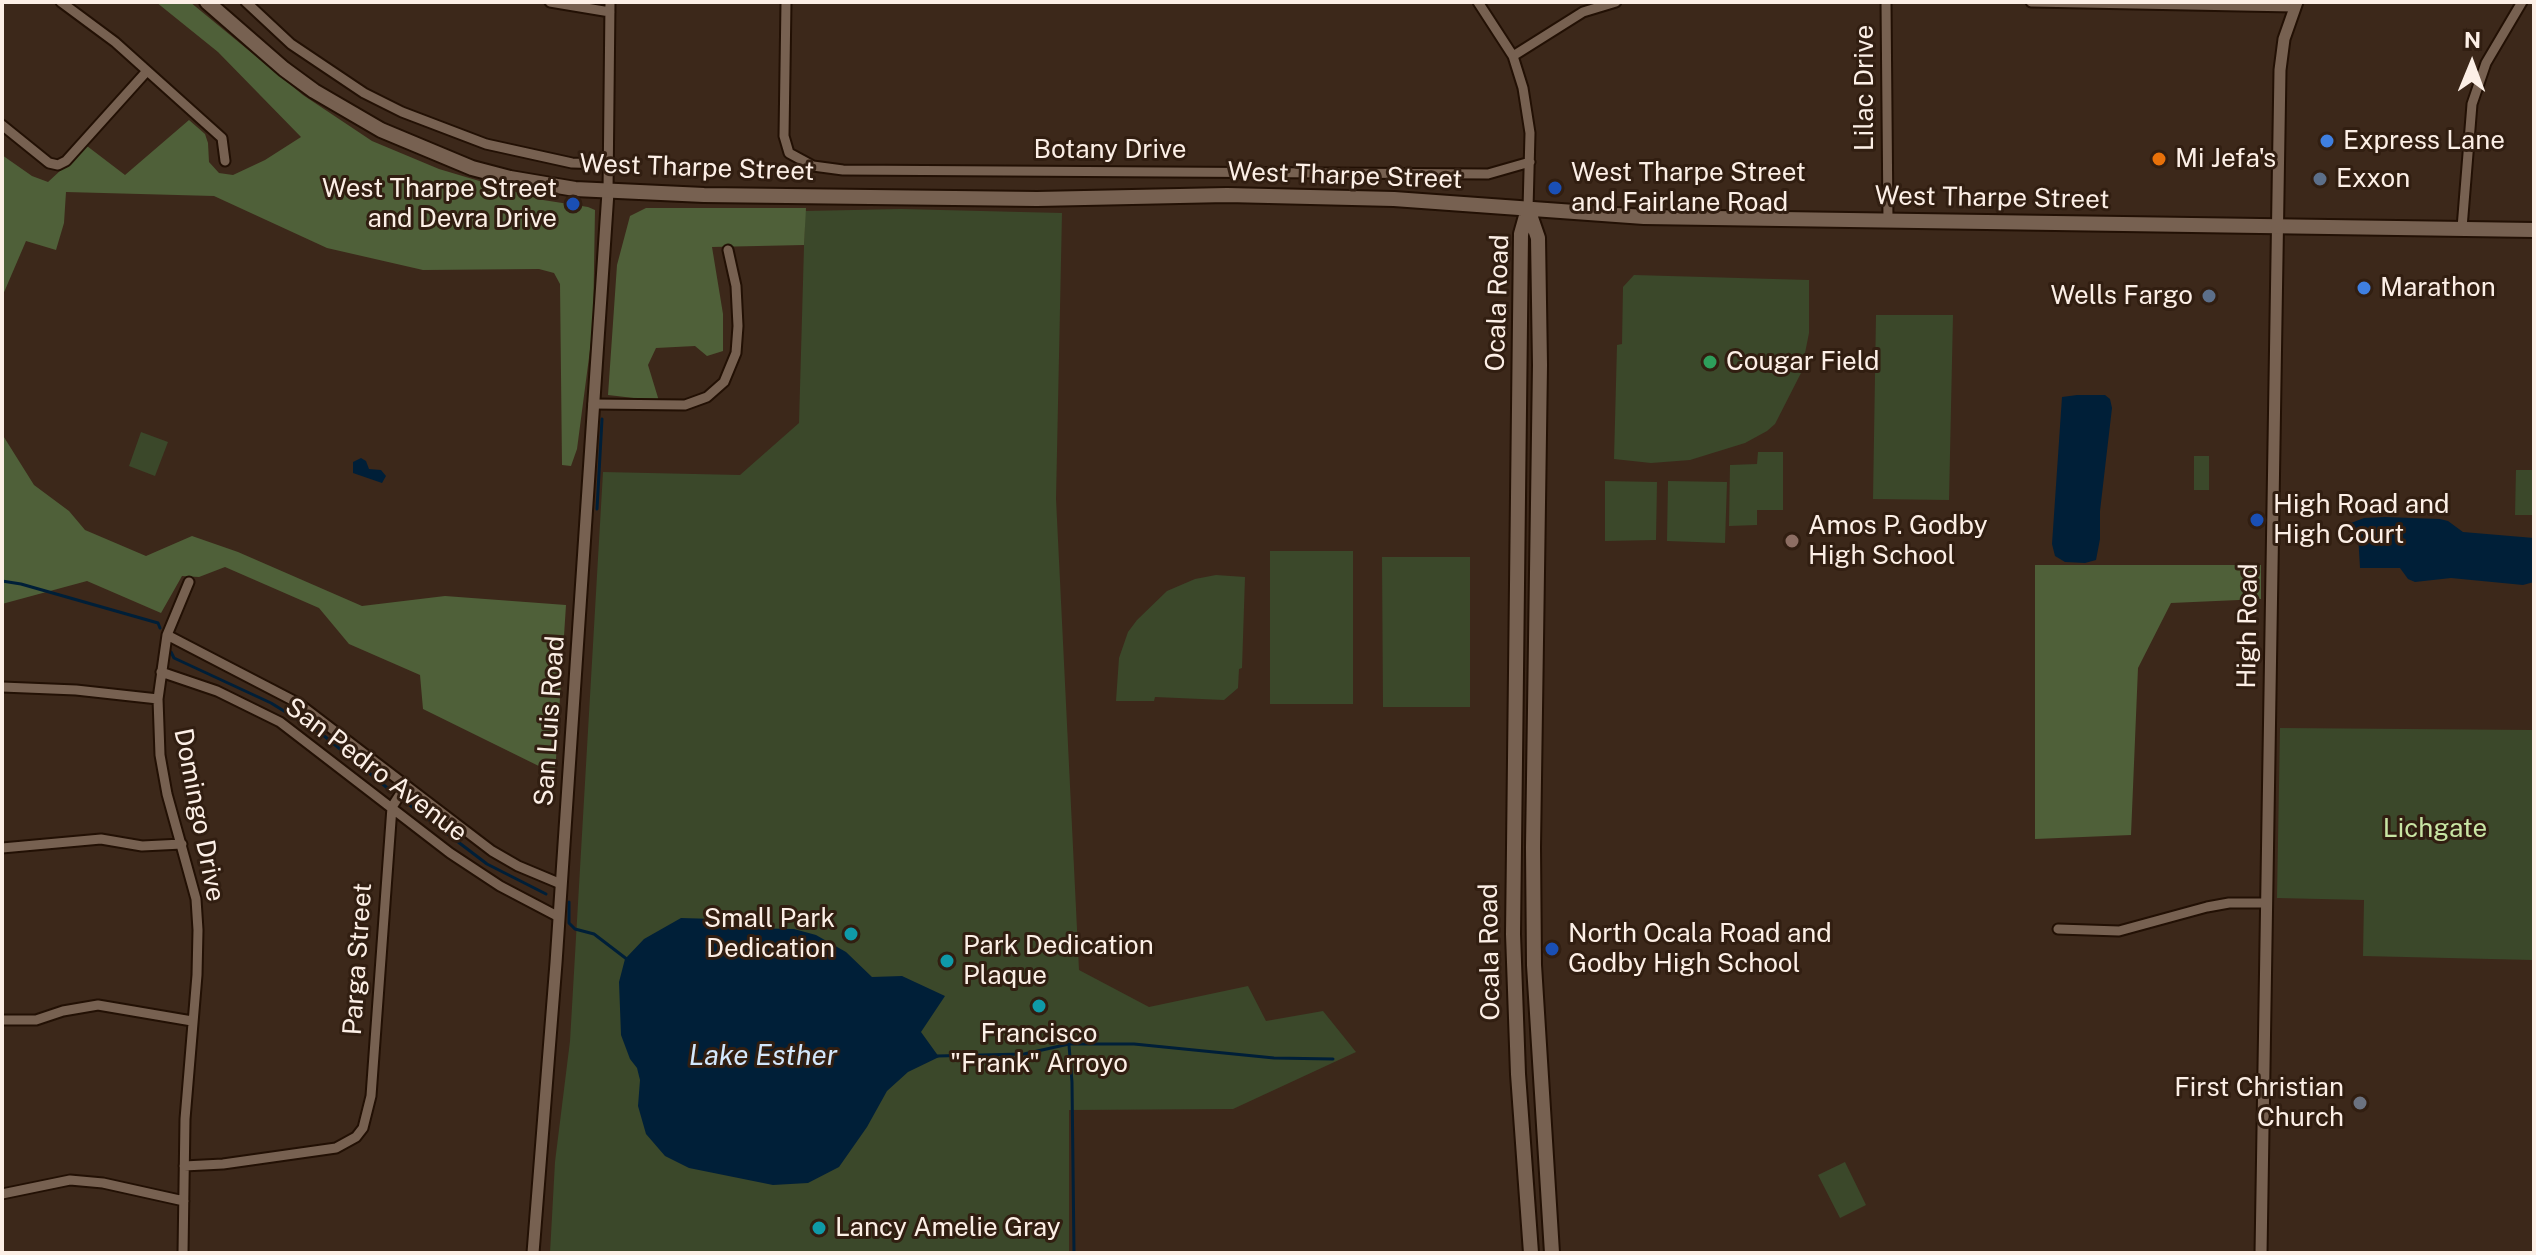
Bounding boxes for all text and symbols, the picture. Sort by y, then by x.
north arrow [2432,24,2512,104]
street label: Lilac Drive [1849,25,1881,151]
text: N [2464,27,2481,53]
place label: Express Lane [2343,125,2505,157]
marker: Express Lane [2318,132,2336,150]
street label: Botany Drive [1033,134,1187,166]
place label: Mi Jefa's [2175,143,2276,175]
street label: West Tharpe Street [579,148,815,188]
marker: Mi Jefa's [2150,150,2168,168]
street label: West Tharpe Street [1227,156,1463,196]
place label: West Tharpe Street and Fairlane Road [1571,157,1806,218]
place label: Exxon [2336,163,2410,195]
marker: Exxon [2311,170,2329,188]
place label: West Tharpe Street and Devra Drive [322,173,557,234]
marker: West Tharpe Street and Fairlane Road [1546,179,1564,197]
street label: West Tharpe Street [1874,180,2110,216]
marker: West Tharpe Street and Devra Drive [564,195,582,213]
street label: Ocala Road [1480,234,1516,372]
place label: Marathon [2380,272,2496,304]
marker: Marathon [2355,279,2373,297]
place label: Wells Fargo [2050,280,2193,312]
marker: Wells Fargo [2200,287,2218,305]
place label: Cougar Field [1726,346,1880,378]
marker: Cougar Field [1701,353,1719,371]
place label: High Road and High Court [2273,489,2450,550]
place label: Amos P. Godby High School [1808,510,1988,572]
marker: High Road and High Court [2248,511,2266,529]
marker: Amos P. Godby High School [1783,532,1801,550]
street label: High Road [2231,563,2265,689]
street label: San Luis Road [528,635,572,807]
street label: San Pedro Avenue [279,691,473,849]
street label: Domingo Drive [167,726,231,904]
park label: Lichgate [2383,813,2487,845]
street label: Parga Street [337,882,379,1036]
street label: Ocala Road [1473,883,1507,1021]
place label: Small Park Dedication [704,903,835,964]
place label: North Ocala Road and Godby High School [1568,918,1832,980]
marker: Small Park Dedication [842,925,860,943]
place label: Park Dedication Plaque [963,930,1154,992]
marker: North Ocala Road and Godby High School [1543,940,1561,958]
marker: Park Dedication Plaque [938,952,956,970]
marker: Francisco "Frank" Arroyo [1030,997,1048,1015]
place label: Francisco "Frank" Arroyo [950,1018,1128,1080]
water label: Lake Esther [689,1039,837,1073]
place label: First Christian Church [2174,1072,2344,1134]
marker: First Christian Church [2351,1094,2369,1112]
place label: Lancy Amelie Gray [835,1212,1061,1244]
marker: Lancy Amelie Gray [810,1219,828,1237]

